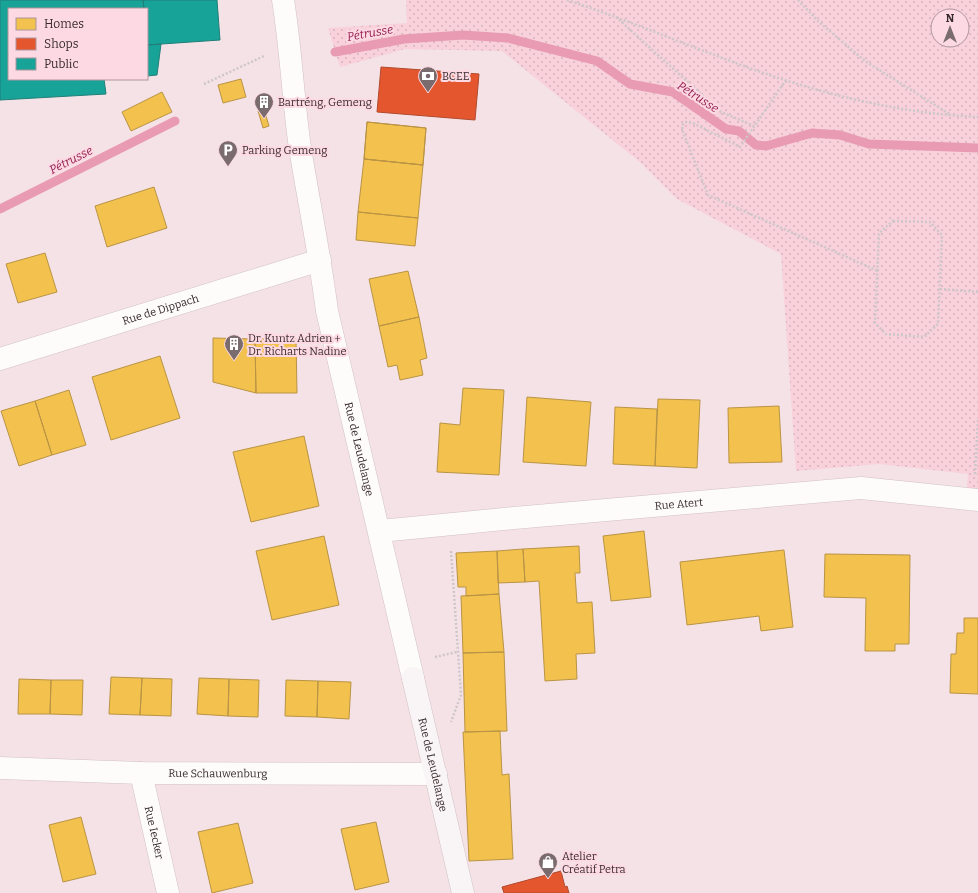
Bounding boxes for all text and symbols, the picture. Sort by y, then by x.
legend [8,8,148,80]
north arrow [930,8,970,48]
text: N [946,12,955,25]
text: Homes [44,17,84,31]
water label: Pétrusse [346,22,394,44]
text: Shops [44,37,79,51]
text: Public [44,57,79,71]
bank icon: BCEE [417,65,439,93]
place label: BCEE [442,70,470,83]
water label: Pétrusse [675,78,721,116]
building icon: Bartréng, Gemeng [253,91,275,119]
place label: Bartréng, Gemeng [278,96,372,109]
parking icon: Parking Gemeng [217,139,239,167]
water label: Pétrusse [47,143,95,177]
place label: Parking Gemeng [242,144,327,157]
street label: Rue de Dippach [121,292,201,328]
place label: Dr. Kuntz Adrien + Dr. Richarts Nadine [248,332,347,358]
building icon: Dr. Kuntz Adrien + Dr. Richarts Nadine [223,333,245,361]
street label: Rue de Leudelange [342,401,376,498]
street label: Rue Atert [654,496,703,513]
street label: Rue de Leudelange [415,716,450,813]
street label: Rue Schauwenburg [168,767,268,780]
street label: Rue Iecker [142,805,166,861]
place label: Atelier Créatif Petra [562,850,626,876]
shop icon: Atelier Créatif Petra [537,851,559,879]

